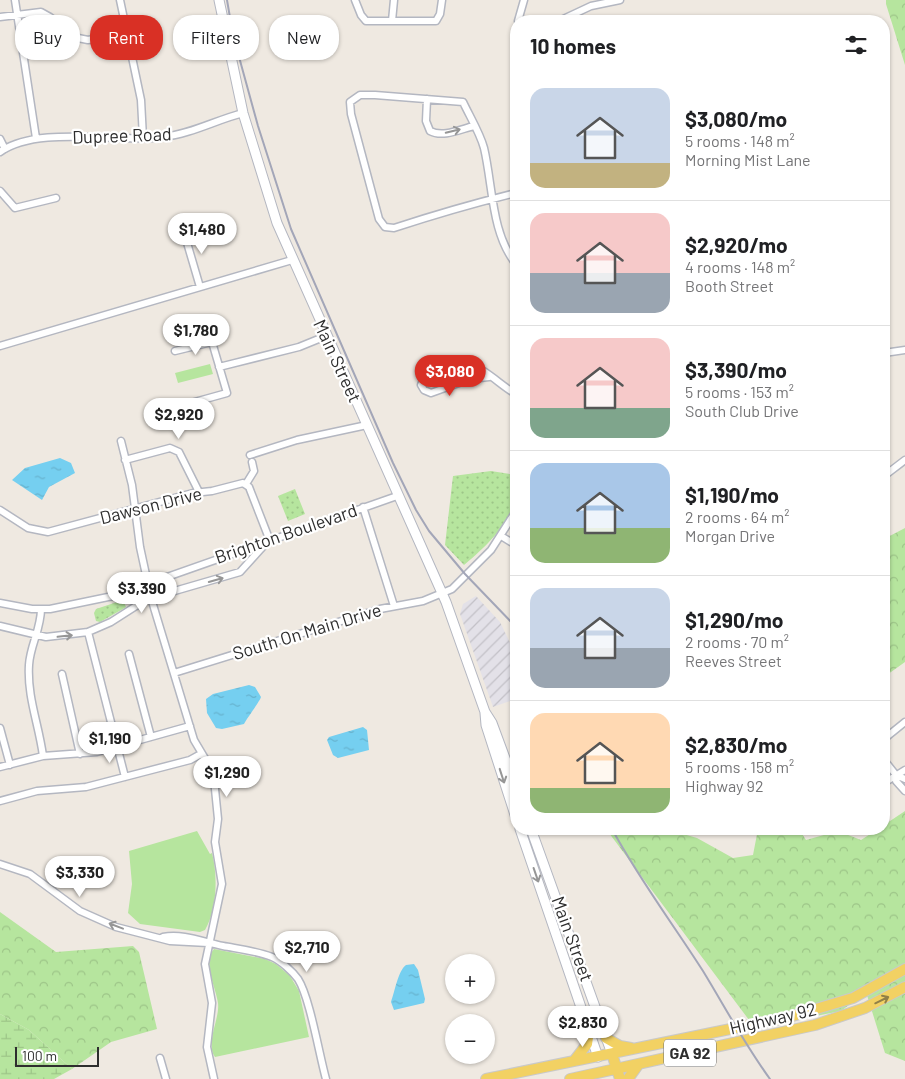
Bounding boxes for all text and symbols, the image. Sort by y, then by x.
chip: Buy [15,15,80,60]
chip: Rent [90,15,163,60]
chip: Filters [173,15,259,60]
chip: New [269,15,339,60]
icon: filters [842,31,870,59]
text: 10 homes [530,33,616,58]
text: $3,080/mo [685,106,787,131]
icon: home [570,108,630,168]
street label: Dupree Road [72,122,172,148]
one-way arrow [445,126,461,135]
text: 5 rooms · 148 m² [685,131,795,150]
text: Morning Mist Lane [685,150,811,169]
pin: $1,480 [161,212,243,255]
text: $1,480 [179,219,225,238]
text: $2,920/mo [685,232,788,257]
icon: home [570,233,630,293]
text: 4 rooms · 148 m² [685,257,795,276]
text: Booth Street [685,276,774,295]
pin: $1,780 [155,314,237,356]
street label: Main Street [309,316,367,406]
text: $1,780 [174,320,218,339]
pin: $3,080 [409,354,491,397]
text: $3,390/mo [685,357,787,382]
icon: home [570,358,630,418]
text: $3,080 [426,361,474,380]
text: 5 rooms · 153 m² [685,382,794,401]
pin: $2,920 [138,398,220,440]
text: South Club Drive [685,401,799,420]
text: $2,920 [155,404,203,423]
street label: Dawson Drive [97,482,204,528]
text: $1,190/mo [685,482,779,507]
icon: home [570,483,630,543]
street label: Brighton Boulevard [212,498,360,568]
text: 2 rooms · 64 m² [685,507,789,526]
text: Morgan Drive [685,526,775,545]
pin: $3,390 [101,572,183,614]
one-way arrow [207,575,223,584]
text: $3,390 [118,578,166,597]
street label: South On Main Drive [230,598,384,664]
text: $1,290/mo [685,607,783,632]
icon: home [570,608,630,668]
one-way arrow [57,631,73,641]
text: 2 rooms · 70 m² [685,632,789,651]
text: Reeves Street [685,651,782,670]
pin: $1,190 [69,722,151,764]
text: $1,190 [89,728,131,747]
text: $2,830/mo [685,732,788,757]
icon: home [570,733,630,793]
pin: $1,290 [186,756,268,798]
text: 5 rooms · 158 m² [685,757,794,776]
text: $1,290 [204,762,250,781]
one-way arrow [498,768,508,784]
text: Highway 92 [685,776,764,795]
pin: $3,330 [39,856,121,898]
text: $3,330 [56,862,104,881]
one-way arrow [531,867,541,883]
street label: Main Street [547,893,599,984]
one-way arrow [108,921,124,930]
pin: $2,710 [266,930,348,973]
text: $2,710 [284,937,330,956]
map controls [445,954,495,1064]
button: + [445,954,495,1004]
one-way arrow [874,994,889,1004]
street label: Highway 92 [727,997,818,1039]
pin: $2,830 [542,1006,624,1048]
text: $2,830 [559,1012,607,1031]
button: − [445,1014,495,1064]
road number: GA 92 [664,1040,716,1066]
scale bar [15,1044,99,1067]
text: 100 m [22,1047,57,1064]

